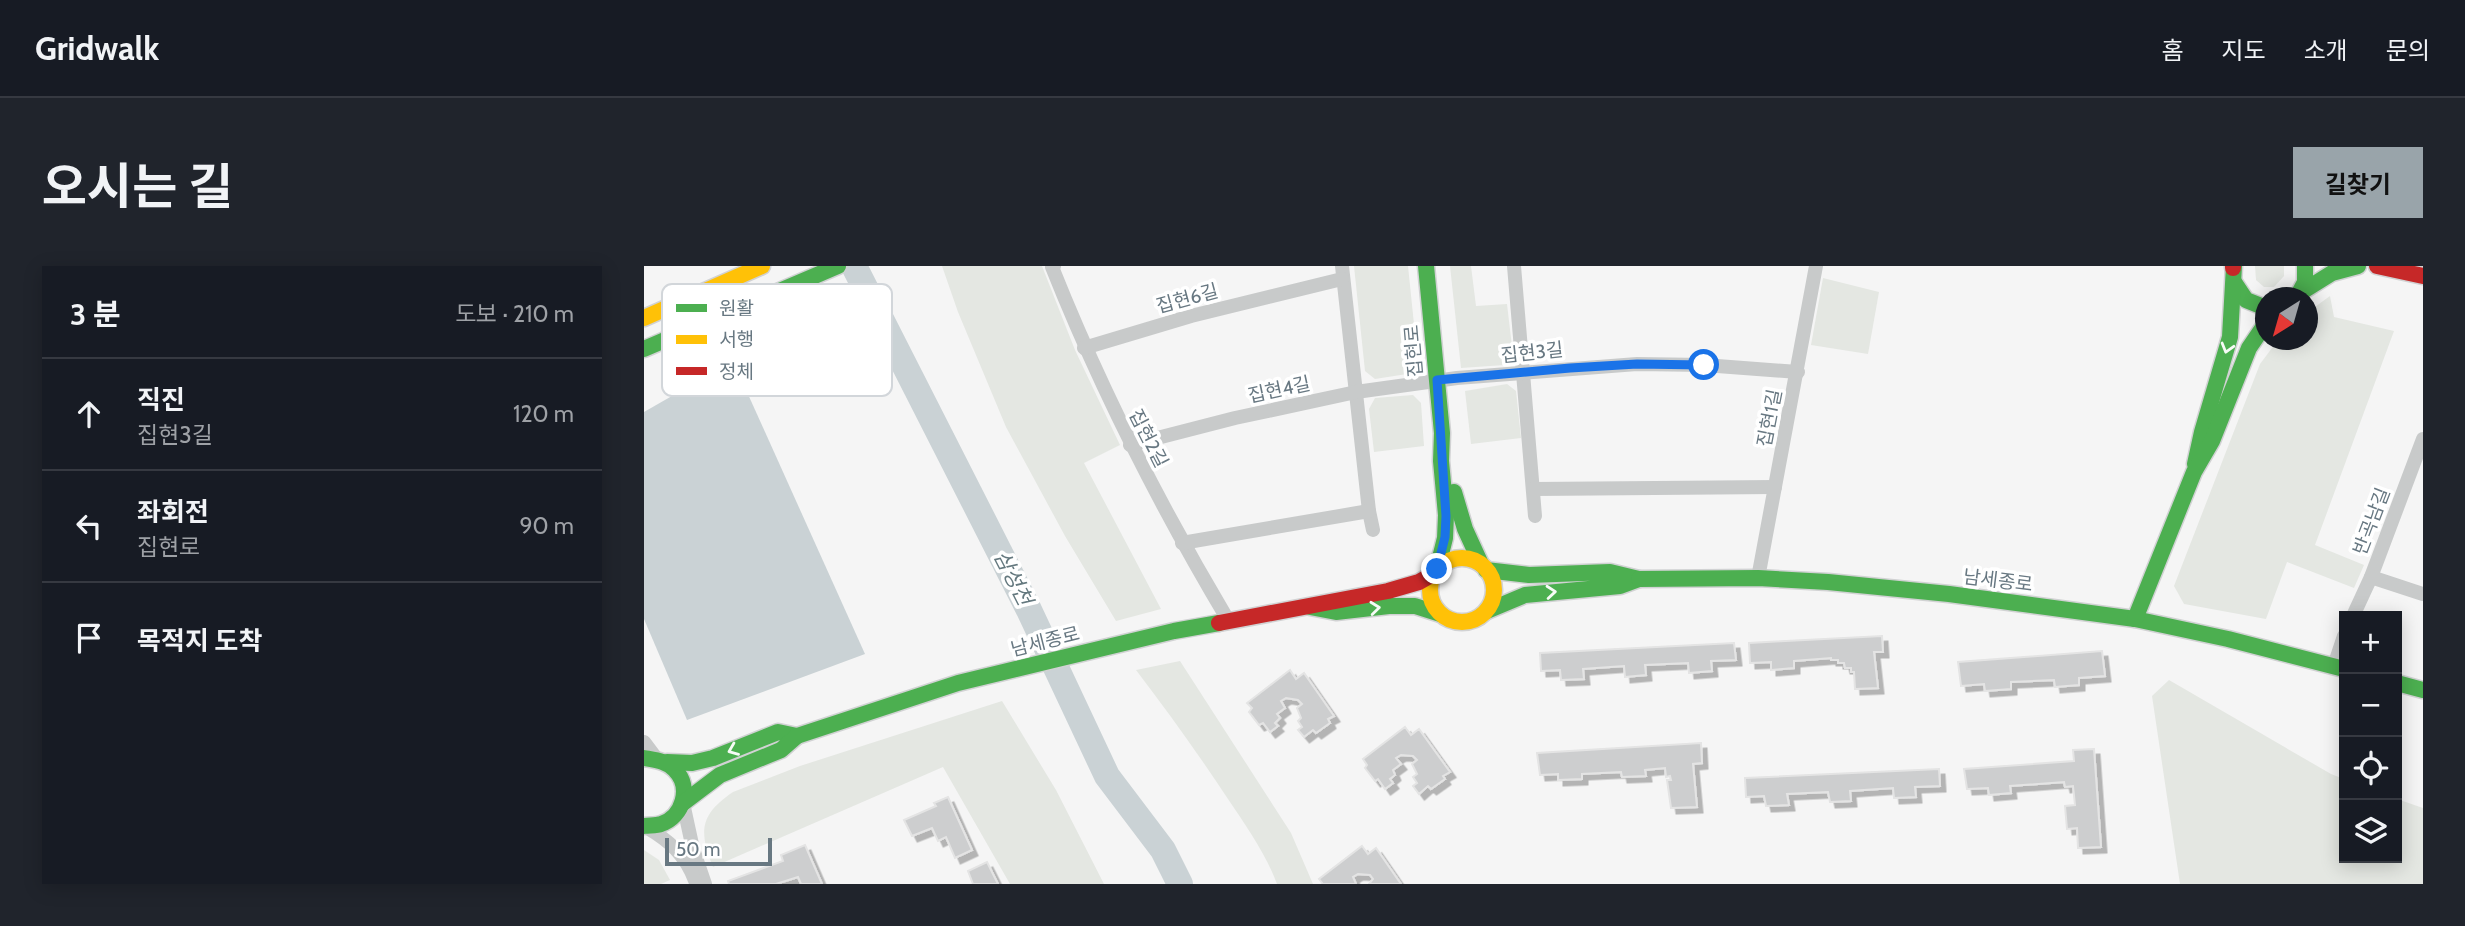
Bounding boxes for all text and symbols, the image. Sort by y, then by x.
text: Gridwalk [35,28,159,68]
text: 홈 [2161,36,2183,65]
text: 지도 [2221,36,2266,65]
text: 소개 [2304,36,2348,65]
text: 문의 [2386,36,2430,65]
button: 길찾기 [2293,147,2423,218]
text: 오시는 길 [42,157,233,216]
street label: 집현6길 [1154,279,1221,318]
legend [662,284,892,396]
north arrow [2255,287,2318,350]
text: 3 분 [70,296,121,333]
text: 원활 [719,297,754,320]
text: 도보 · 210 m [455,300,574,328]
street label: 집현로 [1400,324,1427,378]
text: 서행 [719,328,754,351]
street label: 집현3길 [1500,338,1564,367]
one-way arrow [2220,342,2235,354]
route start [1688,349,1719,380]
text: 정체 [719,360,754,383]
street label: 집현4길 [1246,372,1313,407]
text: 직진 [137,384,185,416]
street label: 집현1길 [1753,387,1786,449]
icon: ahead [70,395,108,433]
text: 120 m [513,400,574,428]
street label: 집현2길 [1124,405,1173,471]
text: 집현3길 [137,421,213,449]
street label: 반곡남길 [2348,484,2395,558]
text: 좌회전 [137,496,209,528]
icon: left [70,507,108,545]
text: 90 m [520,512,574,540]
text: 집현로 [137,533,200,561]
water label: 삼성천 [989,546,1039,612]
route end [1421,553,1452,584]
street label: 남세종로 [1962,565,2034,596]
one-way arrow [1546,585,1557,600]
one-way arrow [1369,601,1380,616]
map controls [2339,611,2402,863]
button: + [2339,611,2402,674]
icon: arrive [70,619,108,657]
street label: 남세종로 [1008,622,1082,661]
text: 목적지 도착 [137,625,262,657]
button: − [2339,674,2402,737]
button: locate [2339,737,2402,800]
one-way arrow [727,741,739,755]
button: layers [2339,800,2402,863]
scale bar [665,835,772,867]
text: 50 m [676,838,720,861]

